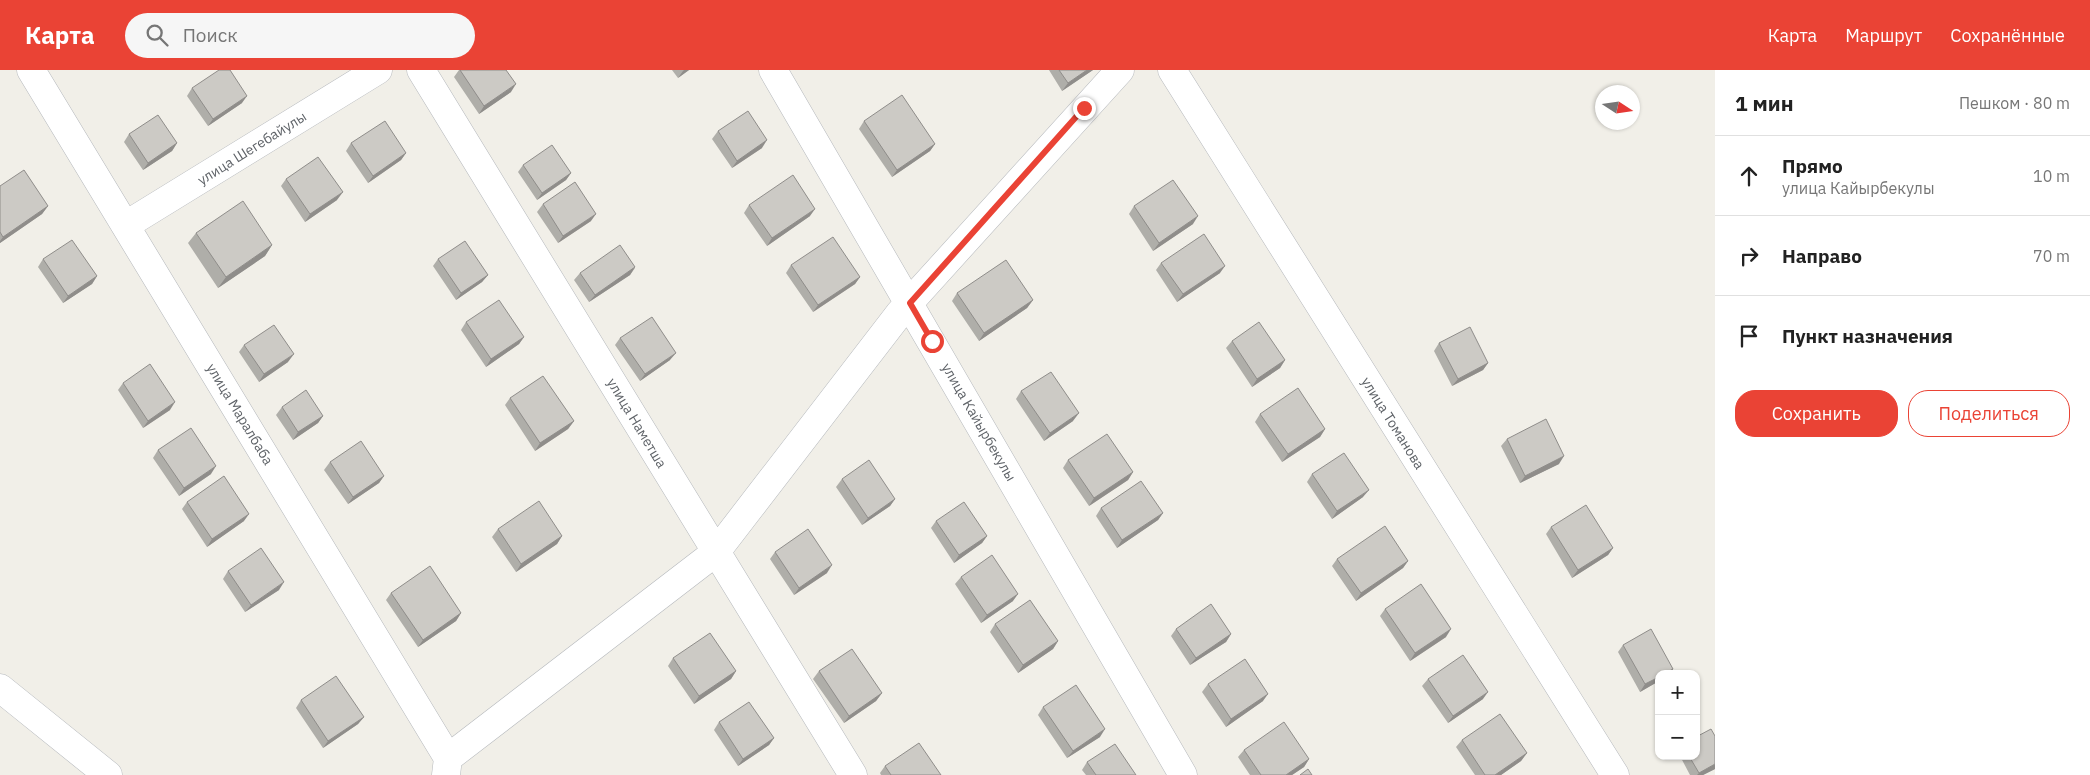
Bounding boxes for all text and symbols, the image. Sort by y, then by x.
search box [125,13,475,58]
text: Карта [25,19,95,51]
icon: search [143,21,171,49]
text: Поиск [183,23,238,47]
text: Карта [1768,24,1817,47]
text: Маршрут [1845,24,1922,47]
text: Сохранённые [1950,24,2065,47]
north arrow [1595,85,1640,130]
text: 1 мин [1735,89,1794,117]
text: Пешком · 80 m [1959,93,2070,113]
route end [1073,97,1096,120]
street label: улица Шегебайулы [194,107,310,189]
text: Прямо [1782,154,1843,178]
icon: ahead [1735,162,1763,190]
text: 10 m [2033,166,2070,186]
text: улица Кайырбекулы [1782,178,1934,198]
icon: right [1735,242,1763,270]
text: Направо [1782,244,1862,268]
text: 70 m [2033,246,2070,266]
icon: arrive [1735,322,1763,350]
text: Пункт назначения [1782,324,1953,348]
route start [921,330,944,353]
street label: улица Маралбаба [203,360,278,469]
street label: улица Кайырбекулы [938,360,1020,484]
street label: улица Томанова [1357,373,1429,473]
street label: улица Наметша [603,375,671,472]
button: Сохранить [1735,390,1898,437]
button: Поделиться [1908,390,2070,437]
map controls [1655,670,1700,760]
button: + [1655,670,1700,715]
button: − [1655,715,1700,760]

